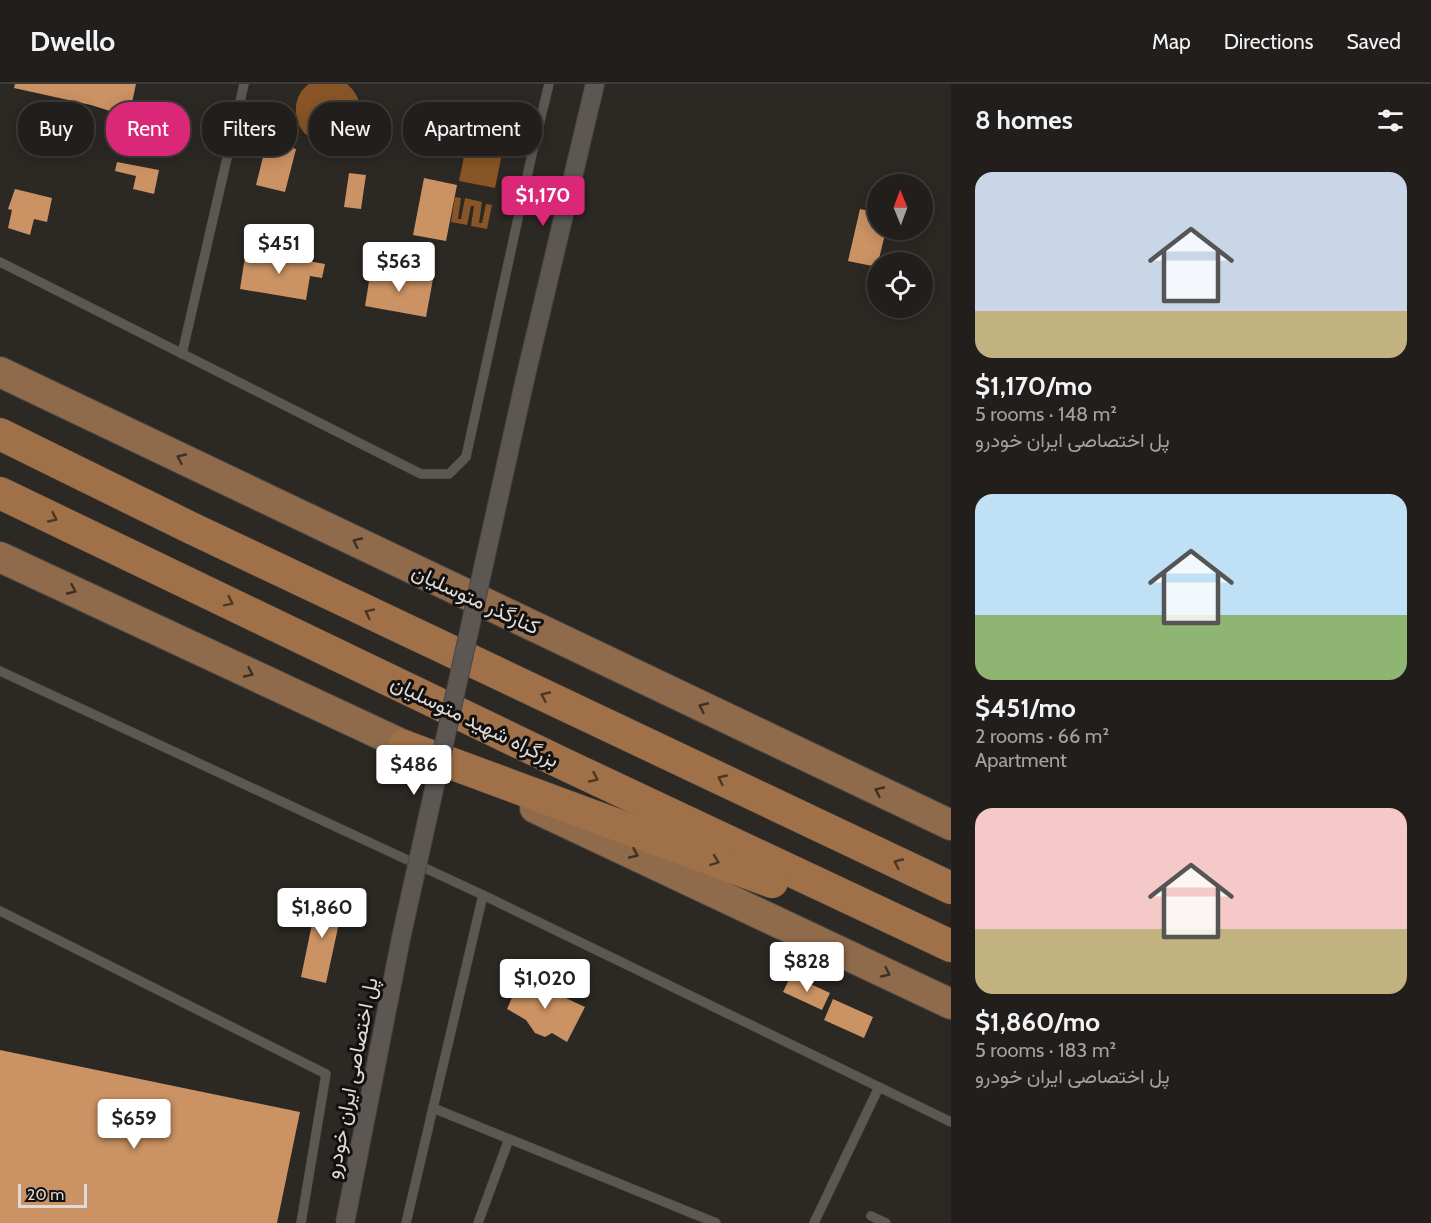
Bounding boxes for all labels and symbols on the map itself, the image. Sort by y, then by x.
north arrow [867,174,933,240]
pin: $1,170 [494,176,592,227]
pin: $451 [243,224,315,275]
pin: $563 [363,242,435,293]
one-way arrow [176,454,187,465]
one-way arrow [46,510,57,522]
one-way arrow [352,537,363,549]
street label: کنارگذر متوسلیان [408,558,544,640]
one-way arrow [66,583,77,595]
one-way arrow [222,594,233,606]
one-way arrow [365,608,376,620]
one-way arrow [242,666,253,678]
street label: بزرگراه شهید متوسلیان [386,669,563,773]
one-way arrow [541,692,552,704]
one-way arrow [699,703,710,715]
pin: $486 [378,745,450,796]
one-way arrow [587,770,598,782]
one-way arrow [717,775,728,787]
one-way arrow [875,787,886,798]
one-way arrow [628,847,639,859]
one-way arrow [709,854,720,866]
one-way arrow [894,858,905,870]
pin: $1,860 [273,888,371,939]
pin: $828 [771,942,843,993]
pin: $1,020 [496,959,594,1010]
one-way arrow [880,966,891,978]
street label: پل اختصاصی ایران خودرو [319,975,385,1181]
pin: $659 [98,1099,170,1150]
scale bar [18,1181,87,1208]

